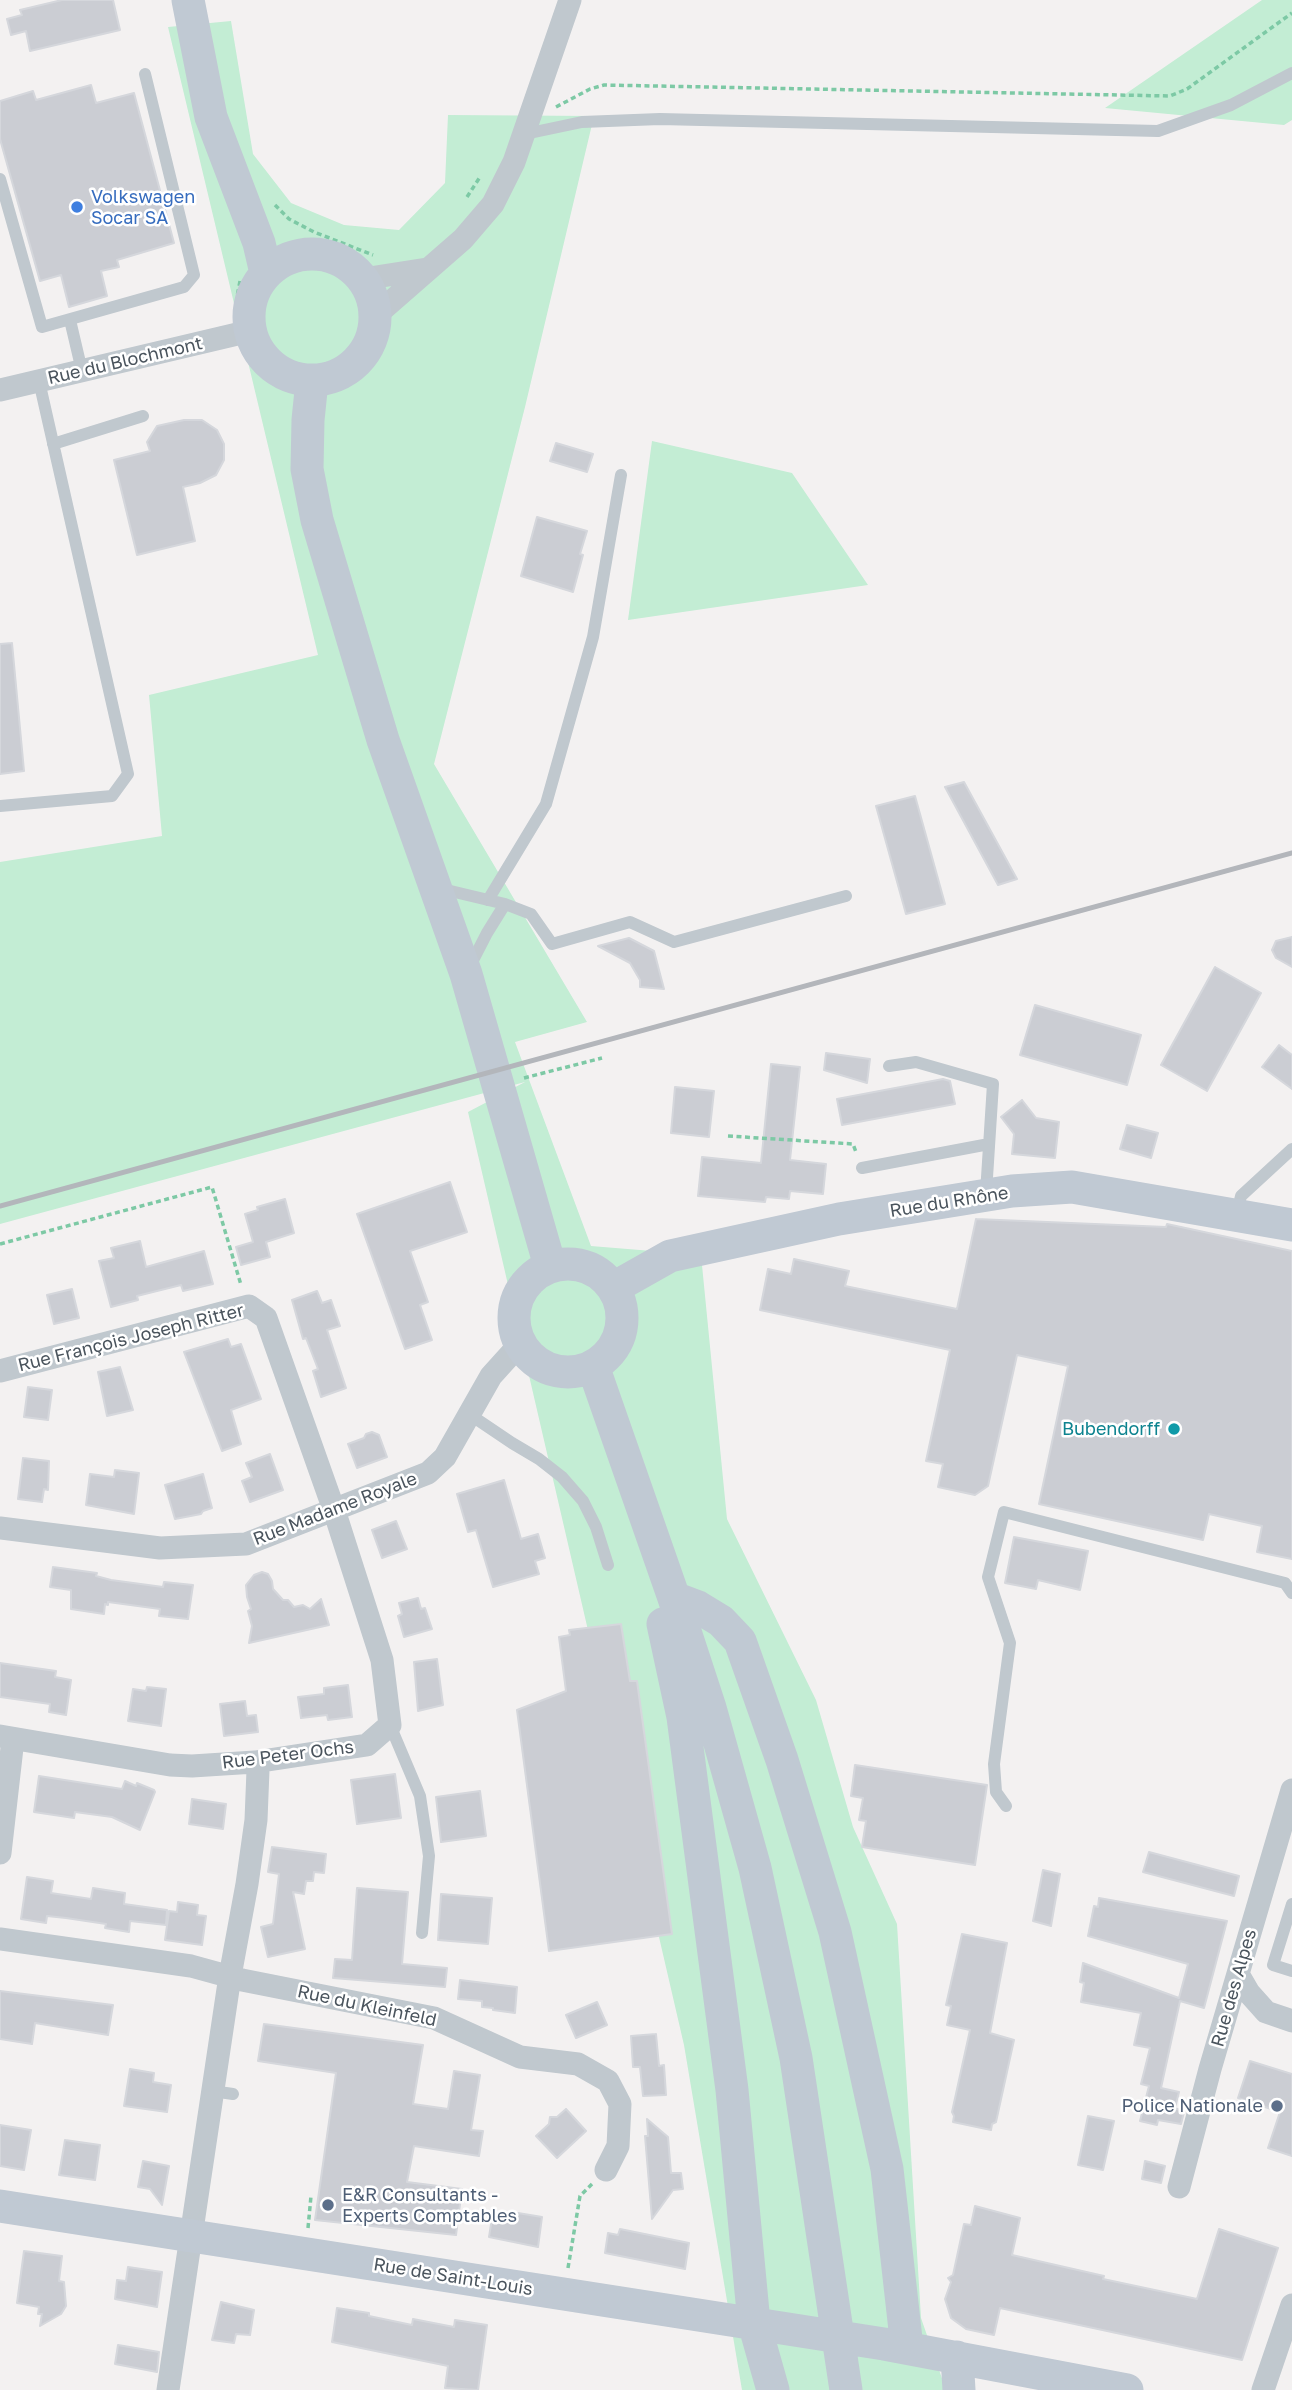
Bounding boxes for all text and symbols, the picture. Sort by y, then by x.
place label: Volkswagen Socar SA [91,186,195,228]
marker: Volkswagen Socar SA [69,199,85,215]
street label: Rue du Blochmont [45,333,205,389]
street label: Rue du Rhône [888,1182,1010,1222]
street label: Rue François Joseph Ritter [16,1299,246,1377]
place label: Bubendorff [1062,1418,1160,1440]
marker: Bubendorff [1166,1421,1182,1437]
street label: Rue Madame Royale [250,1468,420,1550]
street label: Rue Peter Ochs [221,1736,355,1774]
street label: Rue des Alpes [1207,1926,1261,2050]
street label: Rue du Kleinfeld [295,1981,439,2031]
place label: Police Nationale [1122,2095,1263,2117]
marker: Police Nationale [1269,2098,1285,2114]
place label: E&R Consultants - Experts Comptables [342,2184,517,2226]
marker: E&R Consultants - Experts Comptables [320,2197,336,2213]
street label: Rue de Saint-Louis [372,2254,534,2300]

